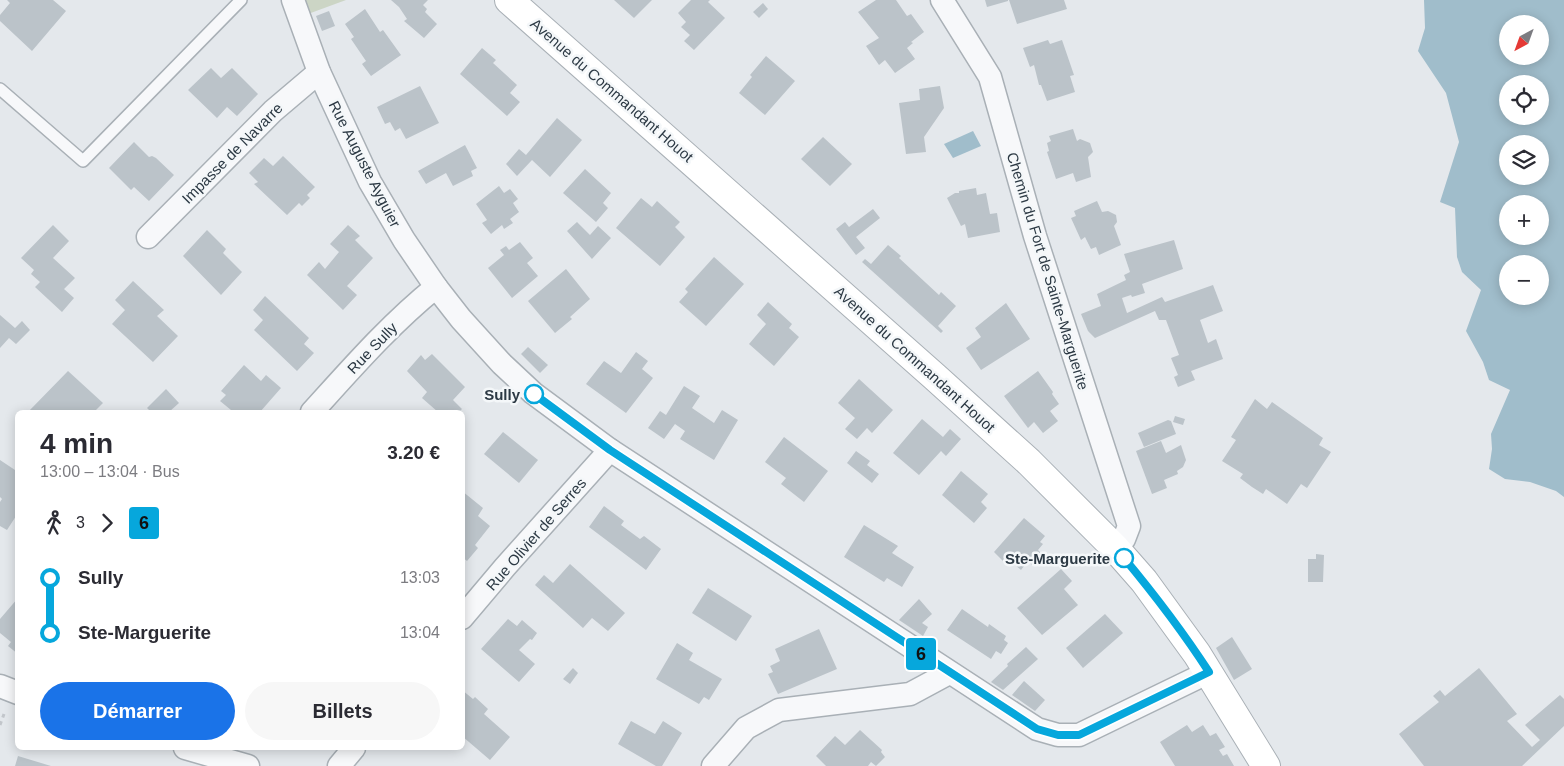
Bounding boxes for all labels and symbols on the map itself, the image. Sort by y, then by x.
street label: Avenue du Commandant Houot [527,15,697,166]
north arrow [1499,15,1549,65]
street label: Rue Auguste Ayguier [326,98,404,230]
street label: Impasse de Navarre [178,99,286,207]
street label: Chemin du Fort de Sainte-Marguerite [1004,150,1092,392]
street label: Avenue du Commandant Houot [831,282,999,436]
street label: Rue Sully [344,319,401,377]
marker: Sully [524,384,544,404]
place label: Sully [484,386,521,403]
street label: Rue Olivier de Serres [483,474,589,594]
marker: Ste-Marguerite [1114,548,1134,568]
place label: Ste-Marguerite [1005,550,1110,567]
line badge: 6 [905,638,937,670]

